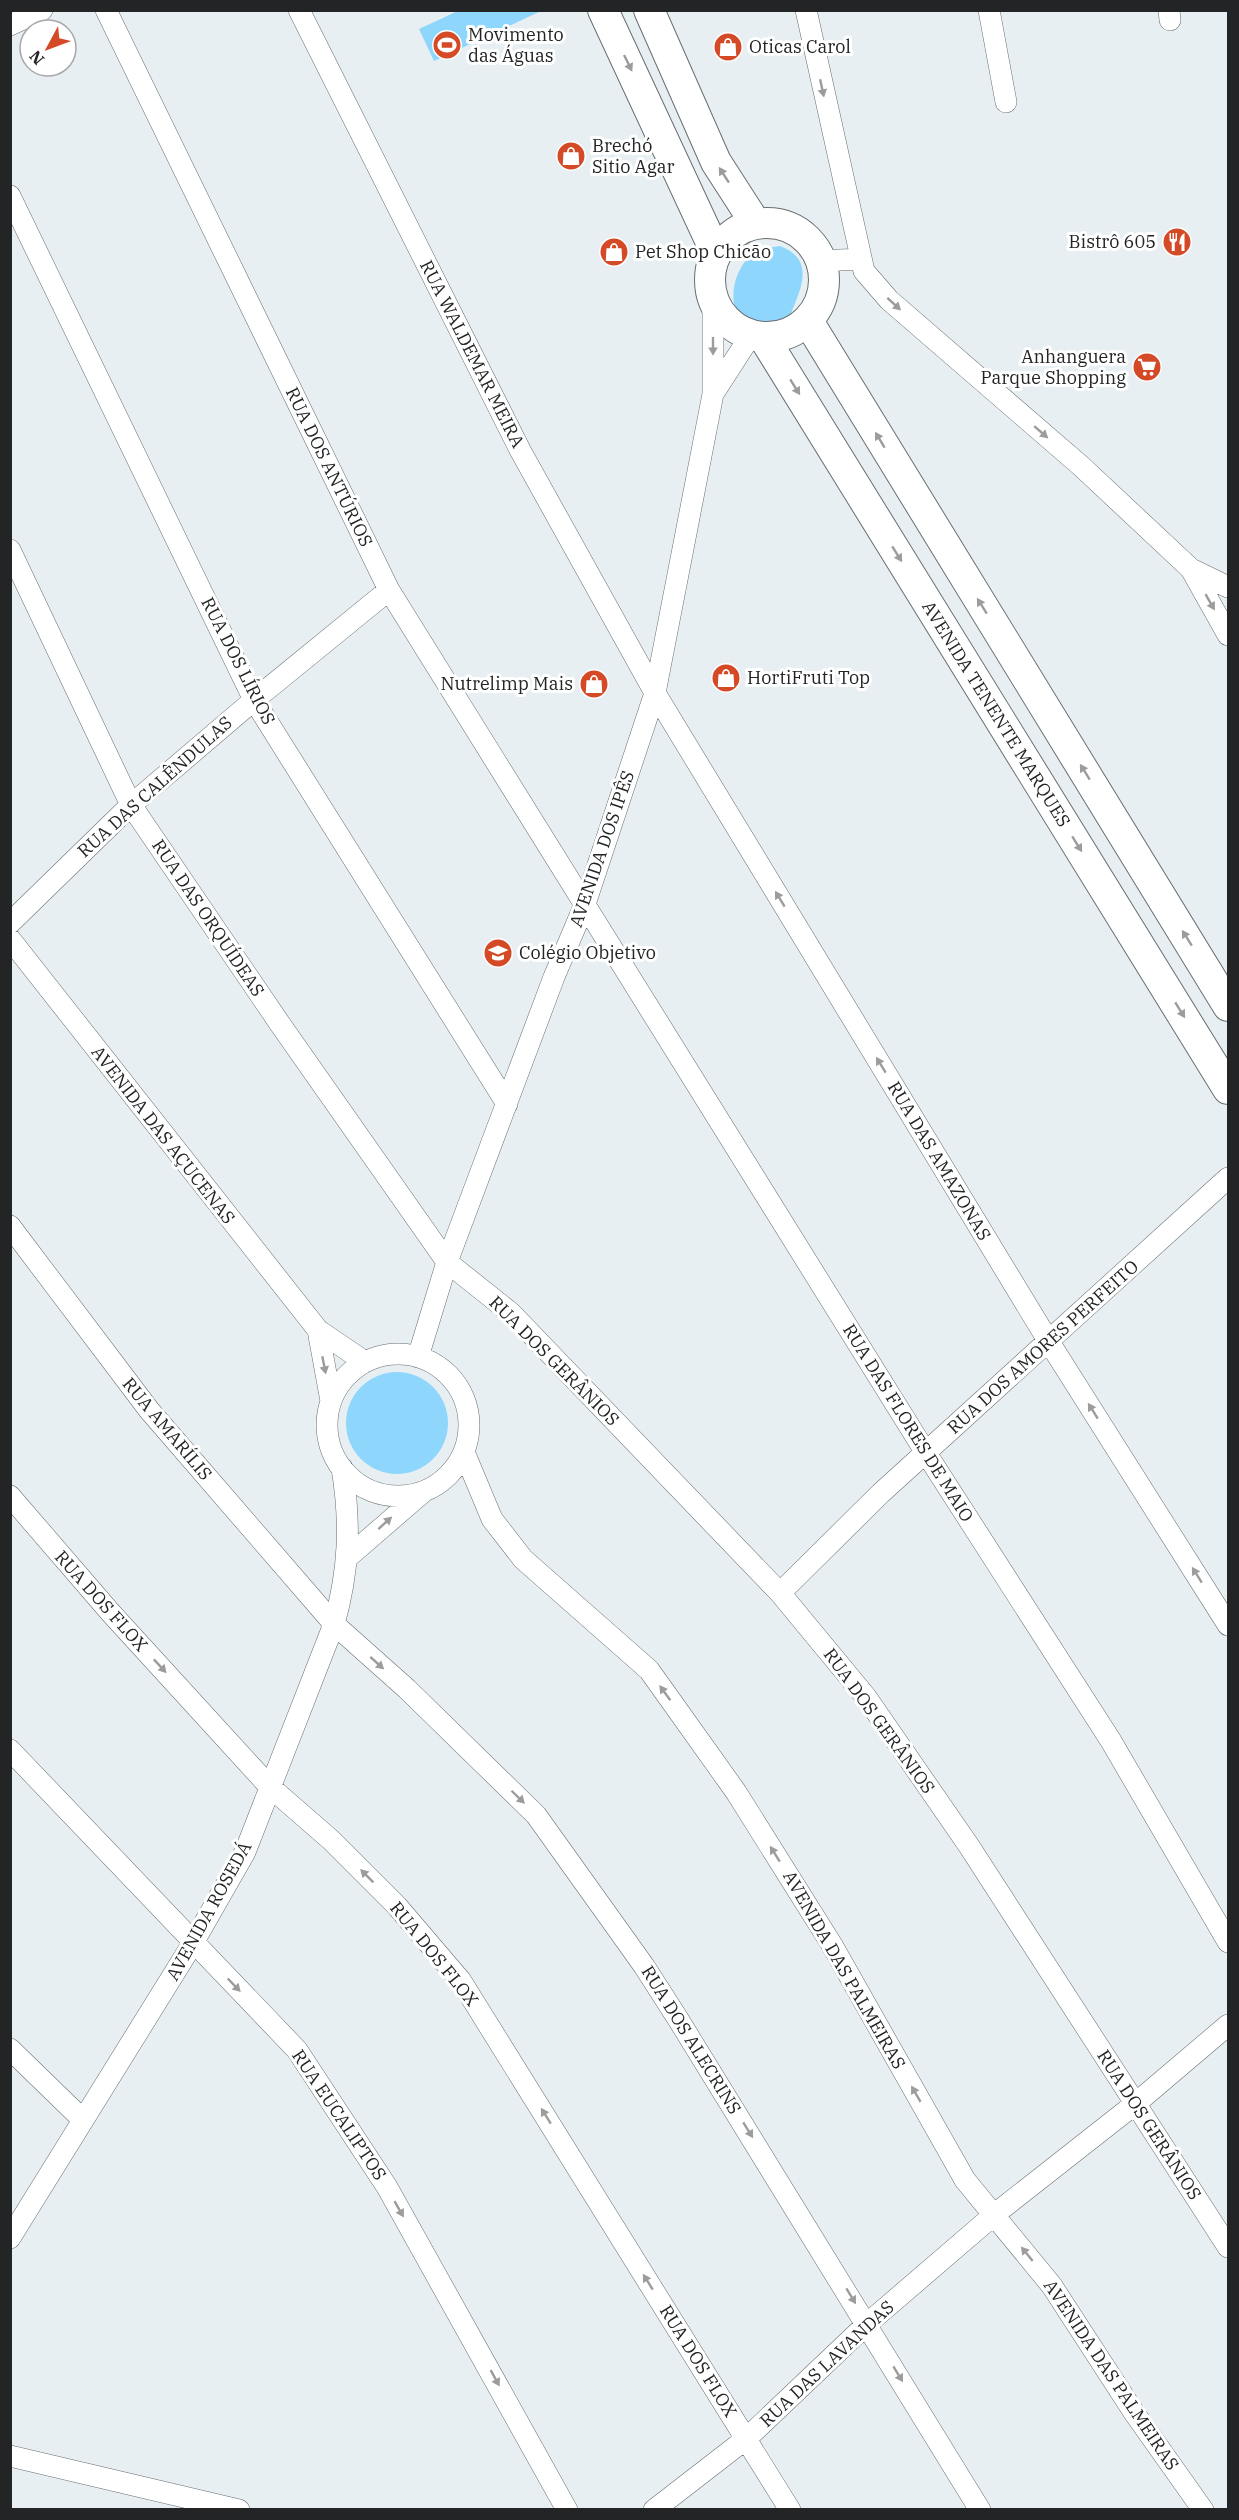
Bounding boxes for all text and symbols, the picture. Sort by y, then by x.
north arrow [18,18,78,78]
place label: Movimento das Águas [468,23,564,67]
sports icon: Movimento das Águas [431,29,463,61]
shop icon: Oticas Carol [712,31,744,63]
place label: Oticas Carol [749,35,851,58]
text: N [25,47,48,69]
one-way arrow [623,55,633,72]
one-way arrow [818,79,827,98]
place label: Brechó Sitio Agar [592,134,675,178]
shop icon: Brechó Sitio Agar [555,140,587,172]
one-way arrow [719,167,730,183]
restaurant icon: Bistrô 605 [1161,226,1193,258]
place label: Bistrô 605 [1069,230,1156,253]
shop icon: Pet Shop Chicão [598,236,630,268]
place label: Pet Shop Chicão [635,240,771,263]
street label: RUA WALDEMAR MEIRA [415,256,530,452]
one-way arrow [886,297,901,310]
one-way arrow [708,337,718,356]
place label: Anhanguera Parque Shopping [980,345,1126,389]
supermarket icon: Anhanguera Parque Shopping [1131,351,1163,383]
one-way arrow [790,379,801,395]
street label: RUA DOS ANTÚRIOS [281,383,378,550]
one-way arrow [1034,425,1049,439]
one-way arrow [875,432,886,448]
one-way arrow [891,546,902,562]
street label: RUA DOS LÍRIOS [196,593,281,729]
one-way arrow [1204,594,1215,610]
street label: AVENIDA TENENTE MARQUES [917,596,1076,831]
one-way arrow [977,598,988,614]
shop icon: HortiFruti Top [710,662,742,694]
place label: HortiFruti Top [747,666,870,689]
shop icon: Nutrelimp Mais [578,668,610,700]
place label: Nutrelimp Mais [440,672,573,695]
street label: RUA DAS CALÊNDULAS [73,711,237,862]
one-way arrow [1079,764,1090,780]
street label: AVENIDA DOS IPÊS [564,768,639,930]
street label: RUA DAS ORQUÍDEAS [147,835,270,1001]
one-way arrow [1071,836,1082,852]
one-way arrow [775,890,785,907]
one-way arrow [1181,930,1192,946]
school or university icon: Colégio Objetivo [482,937,514,969]
place label: Colégio Objetivo [519,941,656,964]
one-way arrow [1174,1002,1185,1018]
street label: AVENIDA DAS AÇUCENAS [87,1041,240,1228]
one-way arrow [876,1057,887,1073]
street label: RUA DAS AMAZONAS [883,1077,996,1245]
street label: RUA DOS AMORES PERFEITO [942,1255,1143,1439]
street label: RUA DOS GERÂNIOS [484,1291,624,1431]
street label: RUA DAS FLORES DE MAIO [838,1319,979,1526]
one-way arrow [320,1356,329,1375]
street label: RUA AMARÍLIS [118,1372,217,1485]
one-way arrow [1087,1402,1098,1419]
one-way arrow [378,1516,393,1530]
street label: RUA DOS FLOX [50,1545,153,1656]
one-way arrow [1192,1567,1203,1583]
street label: RUA DOS GERÂNIOS [819,1643,940,1798]
one-way arrow [370,1656,385,1670]
one-way arrow [153,1658,166,1673]
one-way arrow [659,1685,671,1701]
one-way arrow [511,1790,525,1804]
street label: AVENIDA ROSEDÁ [161,1837,257,1984]
one-way arrow [769,1846,780,1862]
street label: AVENIDA DAS PALMEIRAS [778,1866,911,2073]
one-way arrow [360,1869,374,1883]
street label: RUA DOS FLOX [385,1897,484,2011]
street label: RUA DOS ALECRINS [636,1961,746,2118]
one-way arrow [227,1978,241,1993]
street label: RUA EUCALIPTOS [287,2045,392,2185]
street label: RUA DOS GERÂNIOS [1092,2045,1207,2204]
one-way arrow [911,2086,922,2102]
one-way arrow [540,2107,551,2124]
one-way arrow [742,2122,753,2138]
one-way arrow [394,2200,404,2217]
one-way arrow [1020,2246,1033,2262]
one-way arrow [643,2273,653,2290]
street label: AVENIDA DAS PALMEIRAS [1039,2275,1184,2475]
one-way arrow [845,2288,856,2304]
street label: RUA DAS LAVANDAS [755,2295,899,2432]
street label: RUA DOS FLOX [655,2300,742,2421]
one-way arrow [892,2366,903,2382]
one-way arrow [490,2370,500,2387]

